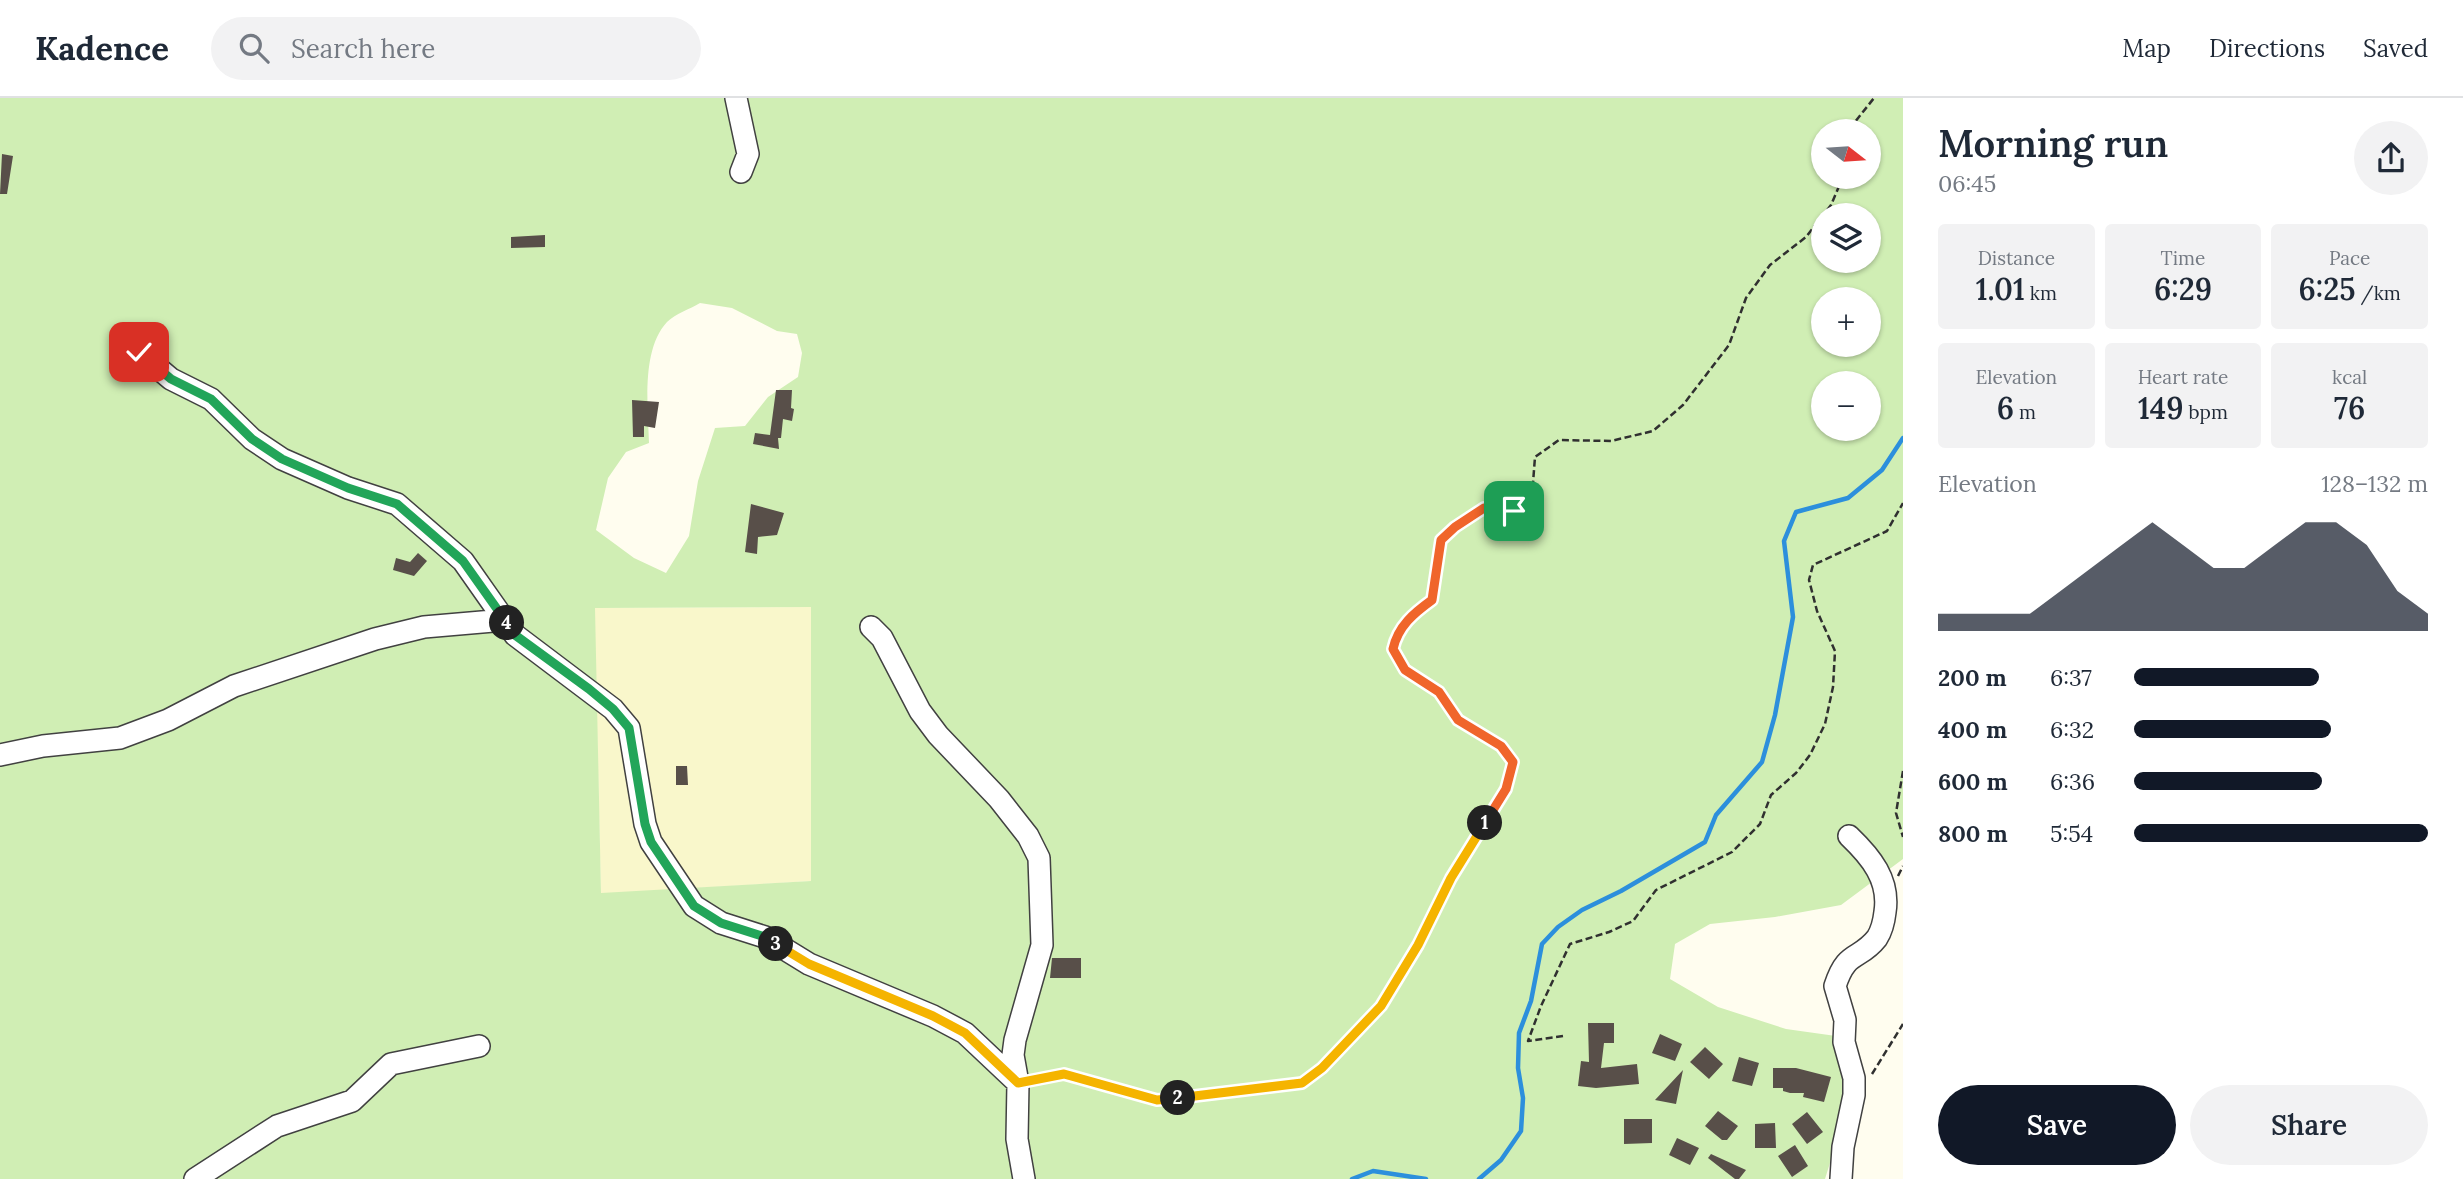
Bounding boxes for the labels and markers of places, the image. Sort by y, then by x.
pin [109,322,169,382]
pin [1484,481,1544,541]
pin: 4 [490,606,524,640]
pin: 1 [1468,806,1502,840]
pin: 3 [758,926,794,962]
pin: 2 [1160,1080,1196,1116]

